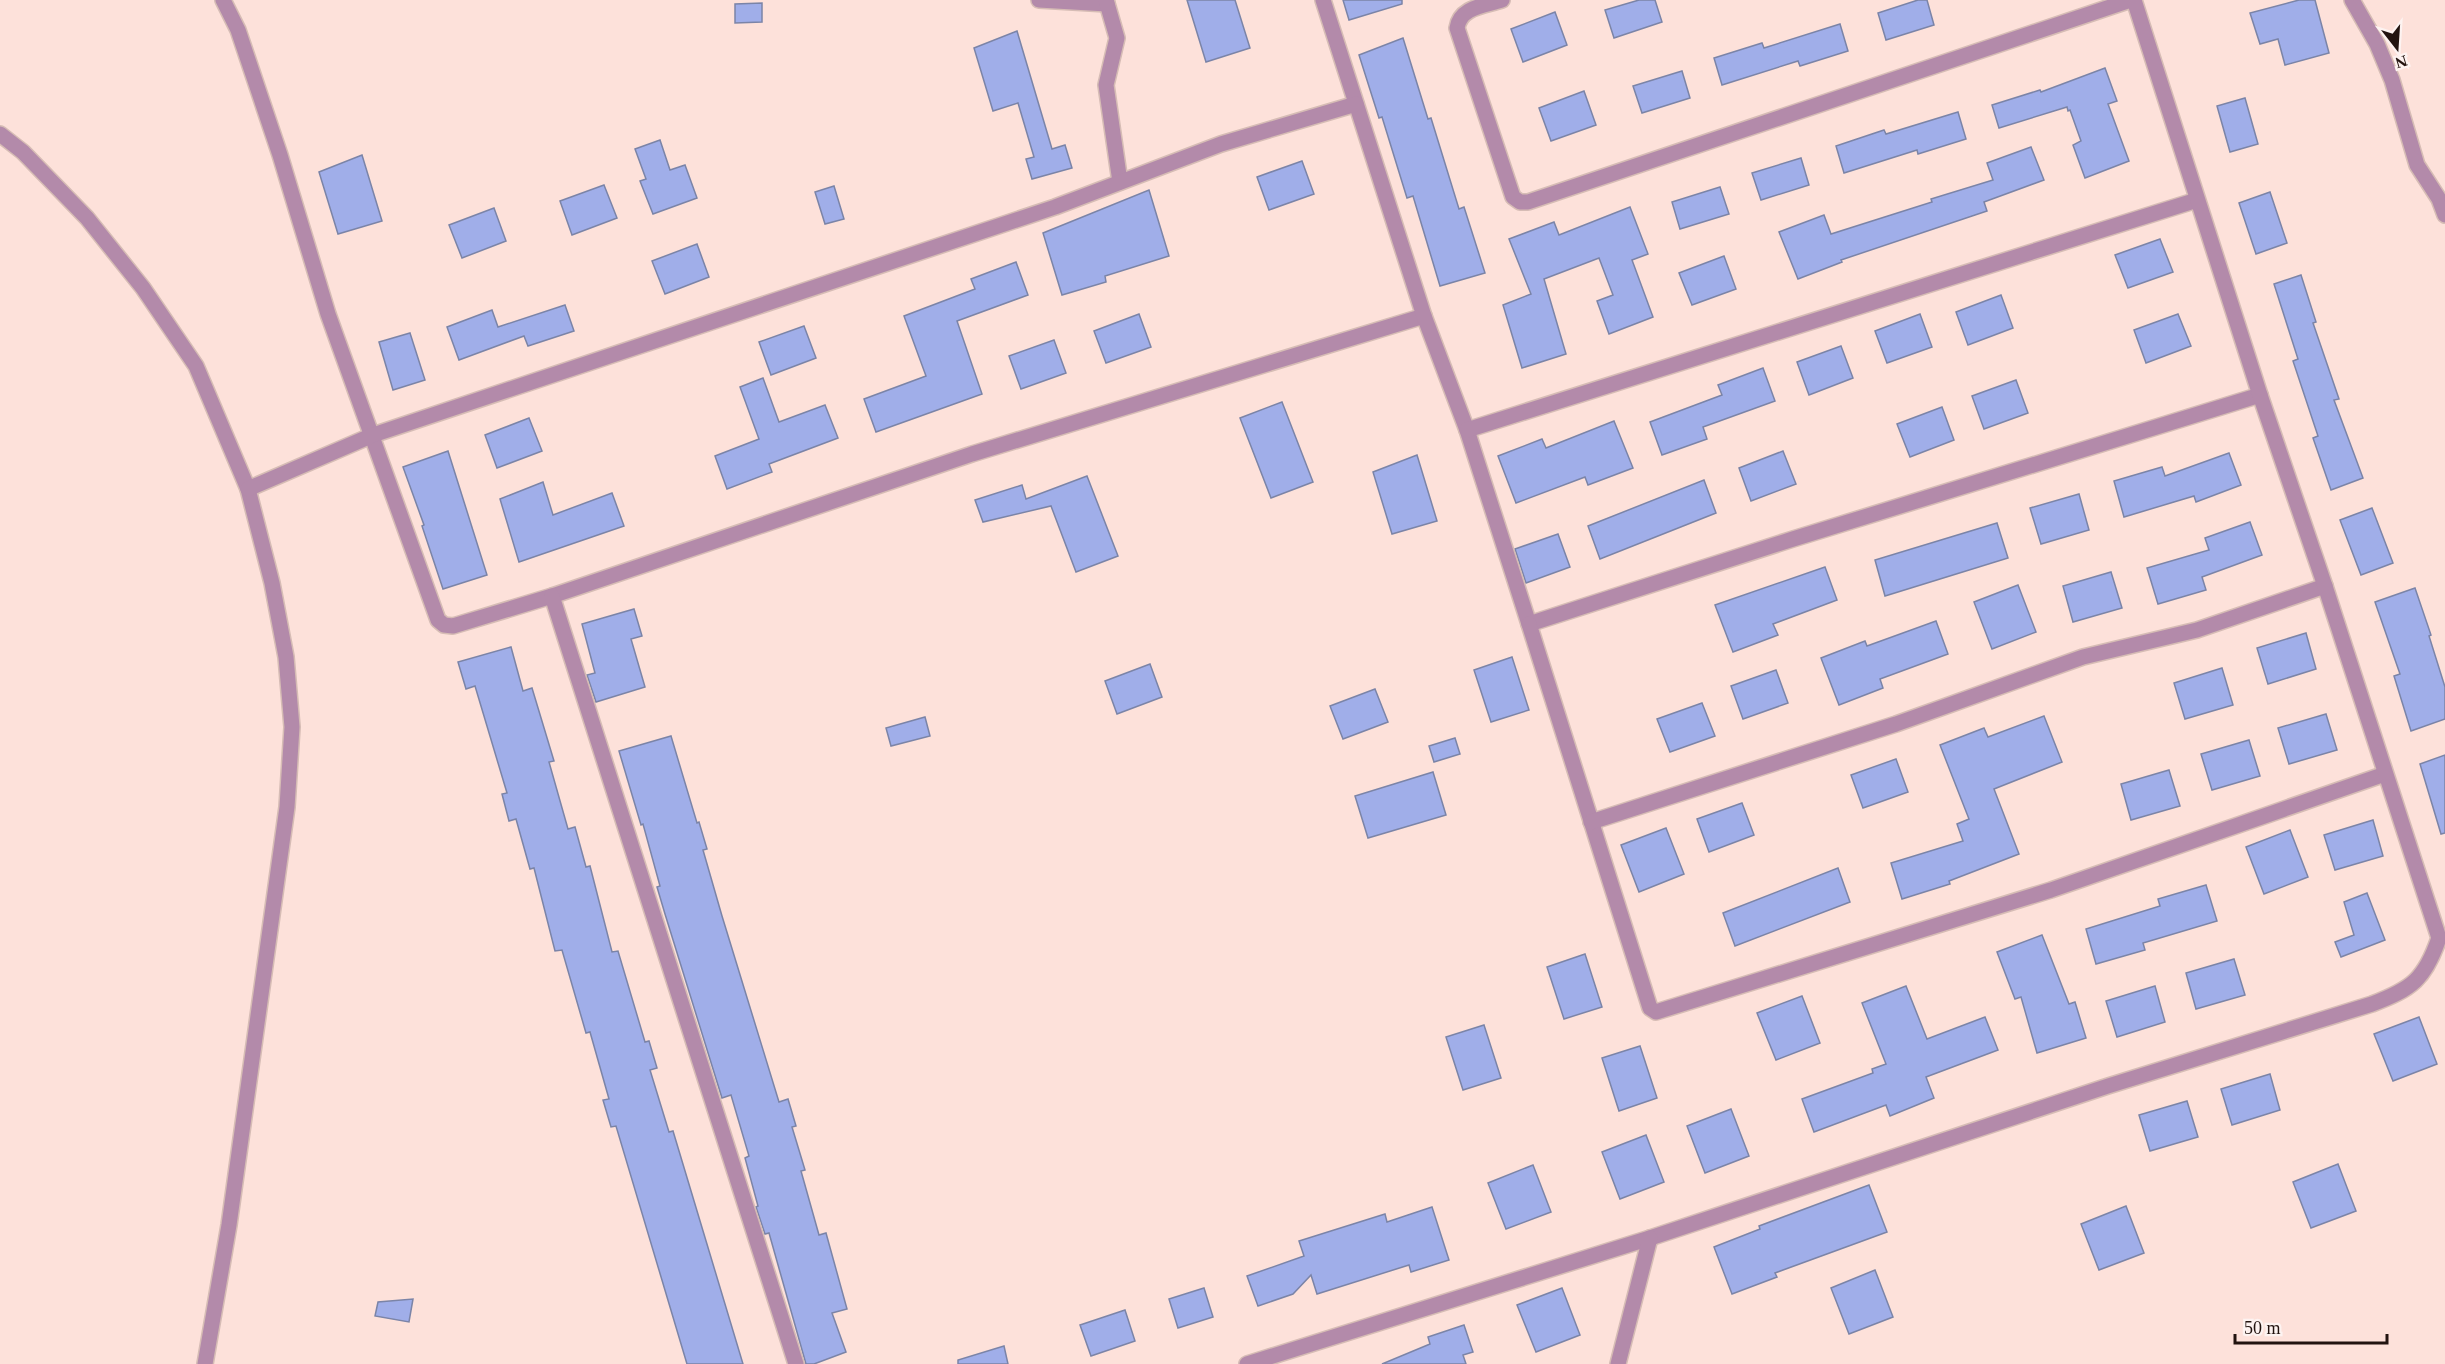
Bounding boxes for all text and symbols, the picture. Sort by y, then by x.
north arrow [2367,18,2427,78]
text: N [2393,52,2409,72]
scale bar [2235,1307,2386,1345]
text: 50 m [2244,1318,2281,1338]

